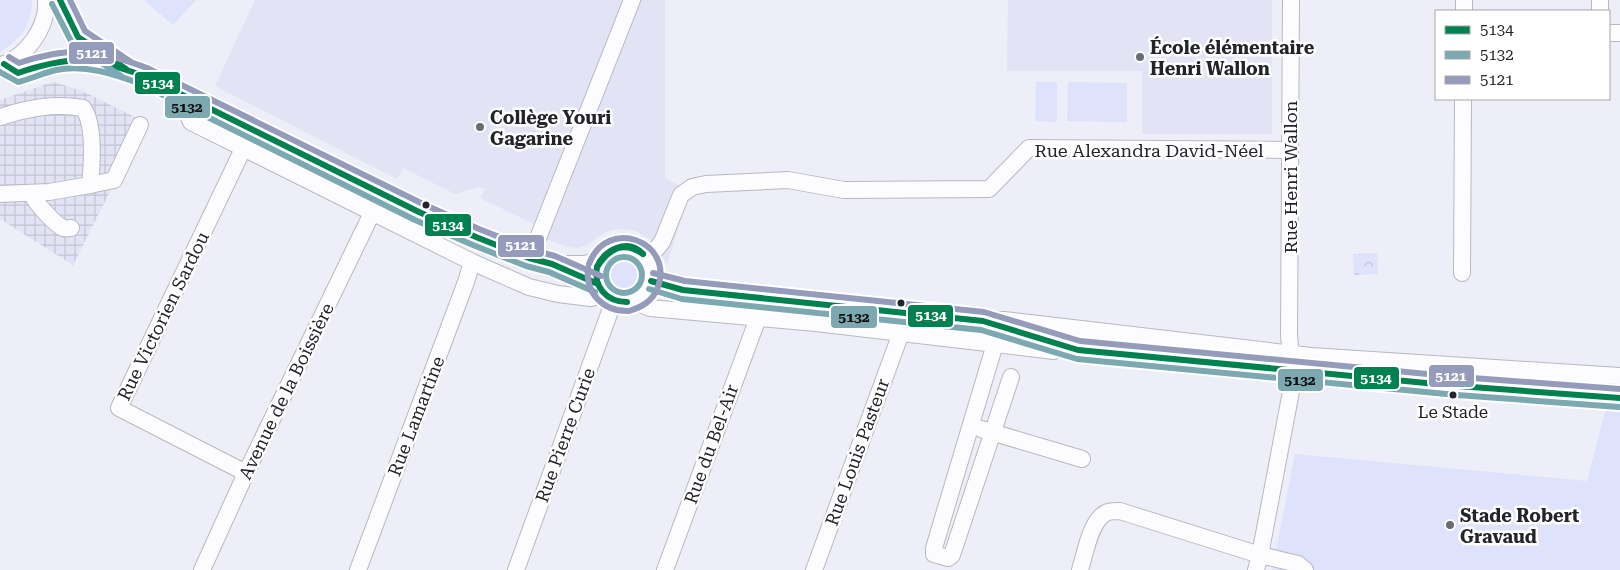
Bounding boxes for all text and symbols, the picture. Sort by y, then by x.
legend [1435,10,1610,100]
text: 5134 [1480,21,1514,39]
place label: École élémentaire Henri Wallon [1150,36,1315,79]
line badge: 5121 [68,41,115,65]
text: 5121 [76,45,108,61]
text: 5132 [1480,46,1514,64]
marker: École élémentaire Henri Wallon [1134,51,1146,63]
line badge: 5134 [134,71,181,95]
text: 5121 [1480,71,1514,89]
text: 5134 [142,75,174,91]
line badge: 5132 [164,95,211,119]
text: 5132 [171,99,203,115]
street label: Rue Henri Wallon [1280,100,1301,253]
place label: Collège Youri Gagarine [490,107,611,149]
marker: Collège Youri Gagarine [474,121,486,133]
street label: Rue Alexandra David-Néel [1034,140,1264,161]
unlabelled marker [421,200,431,210]
line badge: 5134 [424,213,472,237]
text: 5134 [432,217,464,233]
street label: Rue Victorien Sardou [113,228,213,404]
line badge: 5121 [497,234,545,258]
text: 5121 [505,237,537,253]
unlabelled marker [896,298,906,308]
street label: Avenue de la Boissière [234,299,338,483]
line badge: 5134 [907,304,954,328]
line badge: 5132 [830,305,878,329]
text: 5134 [915,307,947,323]
text: 5132 [838,309,870,325]
street label: Rue Lamartine [383,353,449,479]
line badge: 5121 [1428,364,1475,388]
street label: Rue Pierre Curie [531,365,599,505]
line badge: 5134 [1353,366,1400,390]
line badge: 5132 [1277,368,1324,392]
text: 5121 [1435,368,1467,384]
text: 5134 [1360,370,1392,386]
text: 5132 [1284,372,1316,388]
street label: Rue Louis Pasteur [821,376,893,528]
street label: Rue du Bel-Air [680,381,742,507]
marker: Le Stade [1448,390,1458,400]
place label: Le Stade [1418,402,1488,422]
place label: Stade Robert Gravaud [1460,505,1579,547]
marker: Stade Robert Gravaud [1444,519,1456,531]

